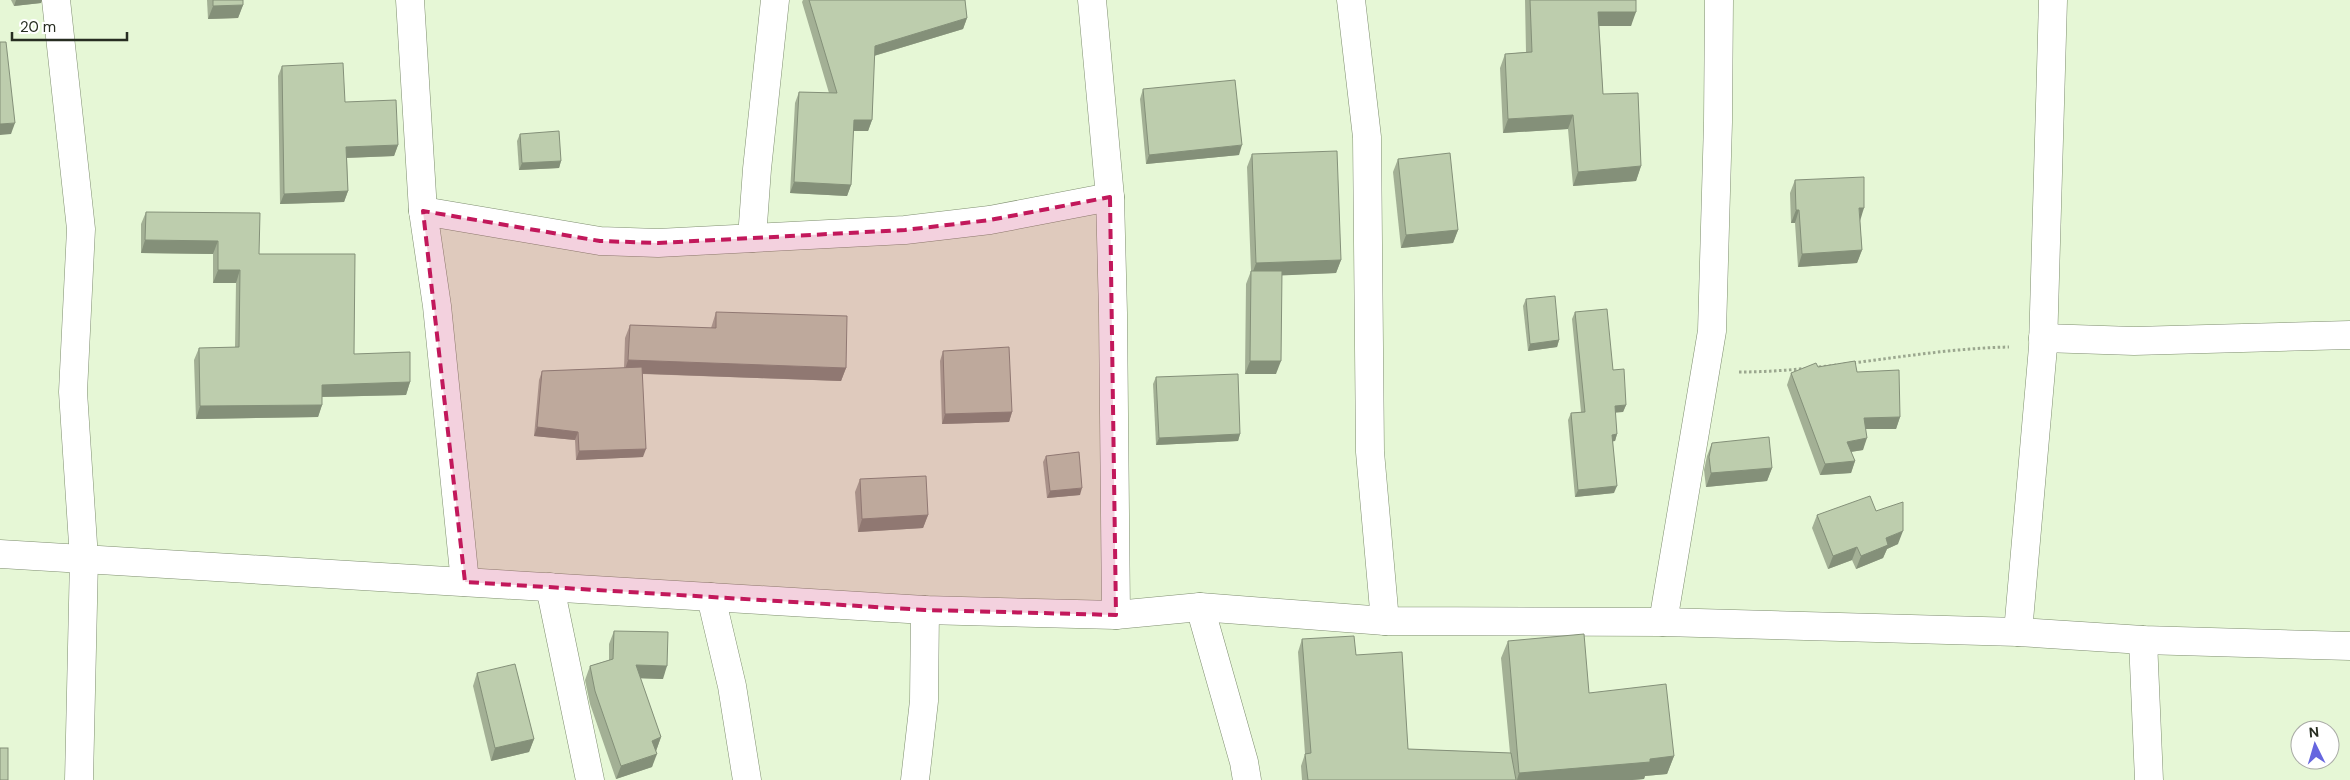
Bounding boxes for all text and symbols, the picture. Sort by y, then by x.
scale bar [12,10,128,42]
text: 20 m [20,17,56,37]
north arrow [2290,720,2340,770]
text: N [2308,723,2320,741]

